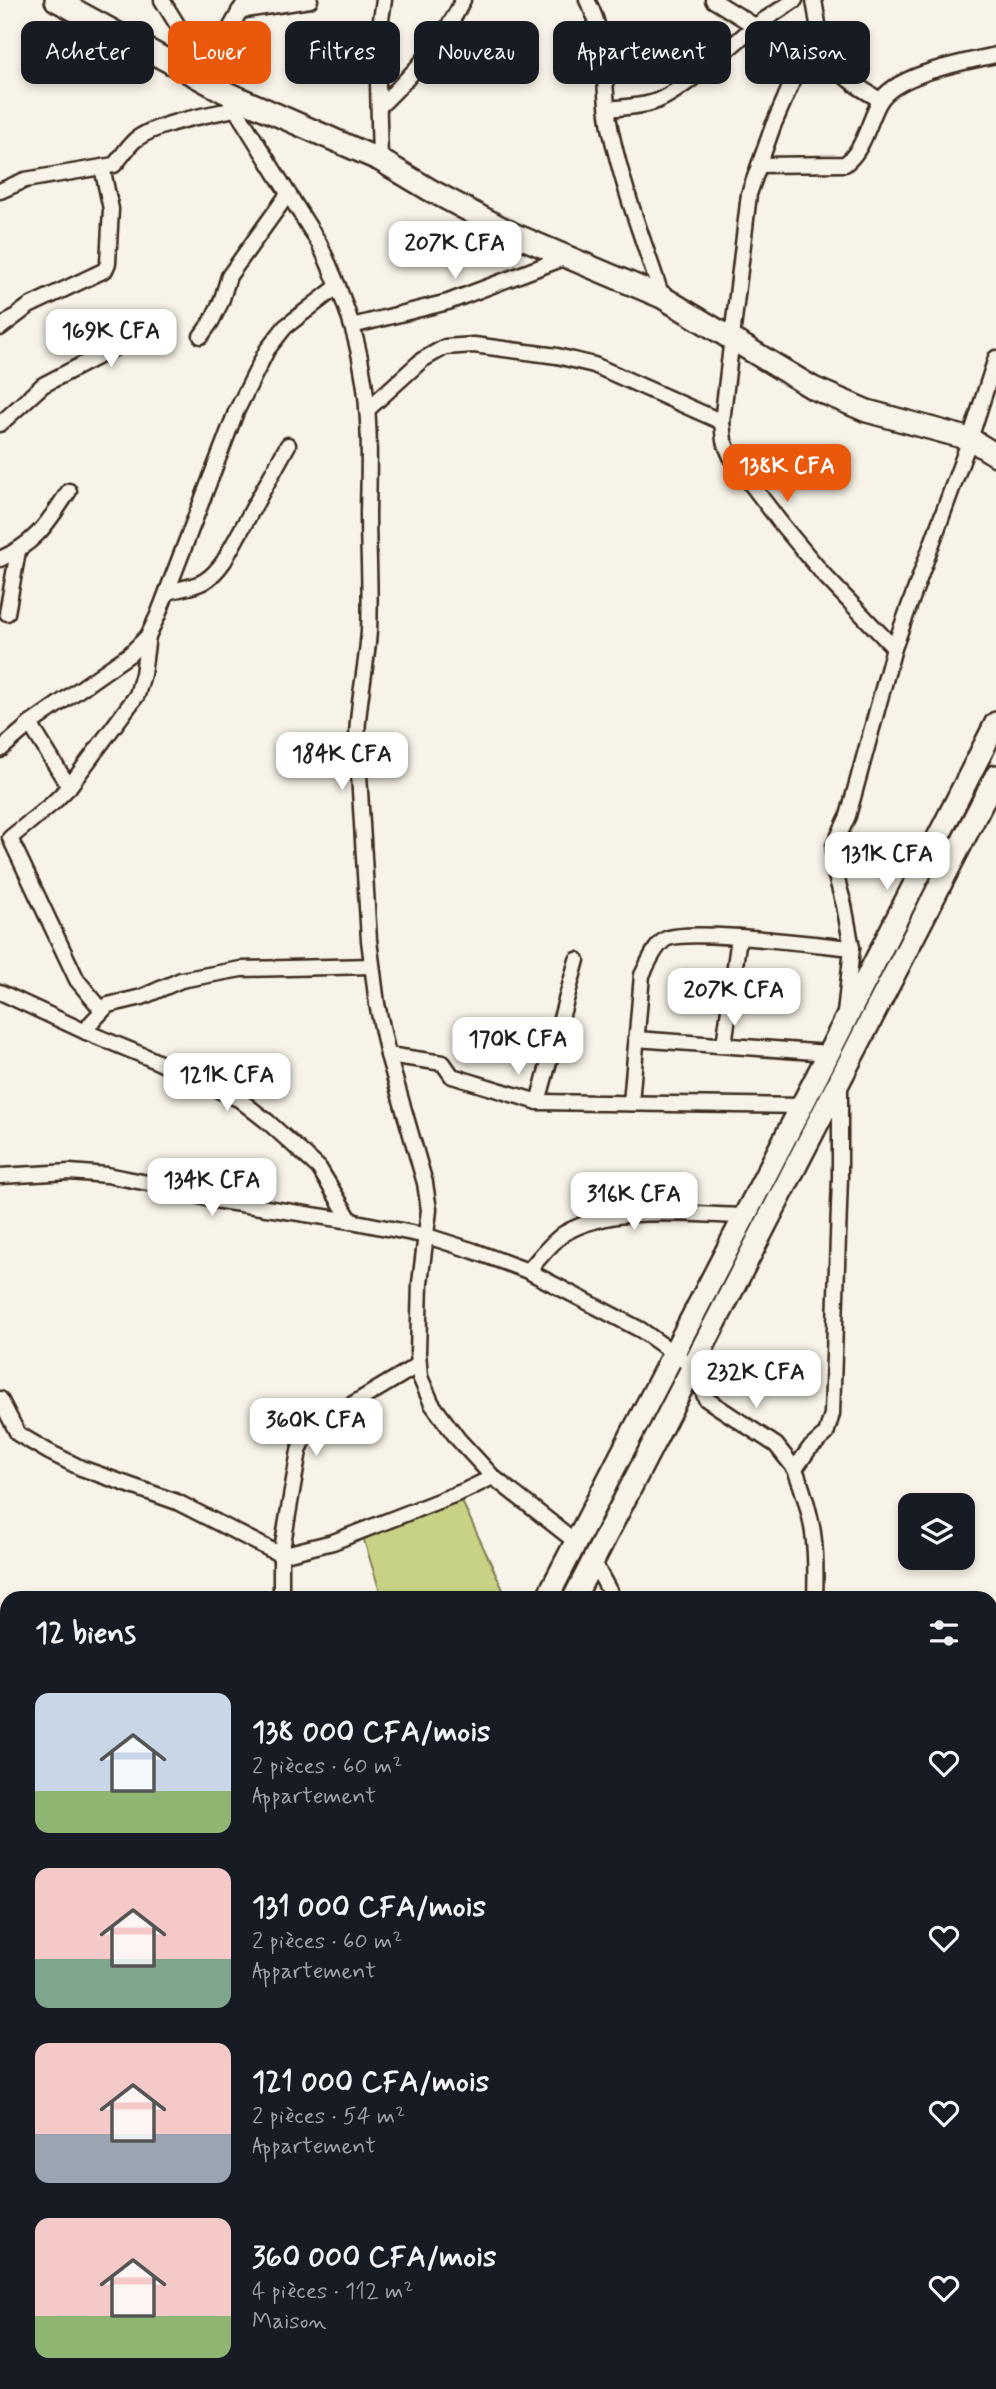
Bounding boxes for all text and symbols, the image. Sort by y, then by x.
chip: Acheter [21,21,154,84]
chip: Louer [168,21,271,84]
chip: Filtres [285,21,400,84]
chip: Nouveau [414,21,539,84]
chip: Appartement [553,21,731,84]
chip: Maison [745,21,870,84]
pin: 207K CFA [383,222,527,281]
text: 207K CFA [405,229,505,259]
pin: 169K CFA [39,310,183,369]
text: 169K CFA [62,317,160,347]
pin: 138K CFA [715,444,859,504]
text: 138K CFA [739,452,835,482]
pin: 184K CFA [270,732,414,792]
text: 184K CFA [292,740,392,770]
pin: 131K CFA [815,832,959,892]
text: 131K CFA [841,840,933,870]
pin: 207K CFA [662,968,806,1028]
text: 207K CFA [684,976,784,1006]
pin: 170K CFA [446,1018,590,1077]
text: 170K CFA [468,1025,568,1055]
pin: 121K CFA [155,1054,299,1113]
text: 121K CFA [180,1061,274,1091]
pin: 134K CFA [140,1158,284,1218]
text: 134K CFA [163,1166,261,1196]
pin: 316K CFA [562,1172,706,1232]
text: 316K CFA [587,1180,681,1210]
pin: 232K CFA [684,1350,828,1410]
text: 232K CFA [707,1358,805,1388]
pin: 360K CFA [244,1398,388,1458]
text: 360K CFA [266,1406,366,1436]
map controls [898,1493,975,1570]
button: layers [898,1493,975,1570]
text: 12 biens [35,1614,136,1653]
icon: filters [925,1614,963,1652]
text: 138 000 CFA/mois [252,1713,491,1752]
icon: home [91,1721,175,1805]
icon: heart [925,1744,963,1782]
text: 2 pièces · 60 m² [252,1752,402,1782]
text: Appartement [252,1782,376,1812]
text: 131 000 CFA/mois [252,1888,486,1927]
icon: home [91,1896,175,1980]
icon: heart [925,1919,963,1957]
text: 2 pièces · 60 m² [252,1927,402,1957]
text: Appartement [252,1957,376,1987]
text: 121 000 CFA/mois [252,2063,489,2102]
icon: home [91,2071,175,2155]
icon: heart [925,2094,963,2132]
text: 2 pièces · 54 m² [252,2102,405,2132]
text: Appartement [252,2132,376,2162]
text: 360 000 CFA/mois [252,2238,496,2277]
icon: home [91,2246,175,2330]
icon: heart [925,2269,963,2307]
text: 4 pièces · 112 m² [252,2277,414,2307]
text: Maison [252,2307,327,2337]

